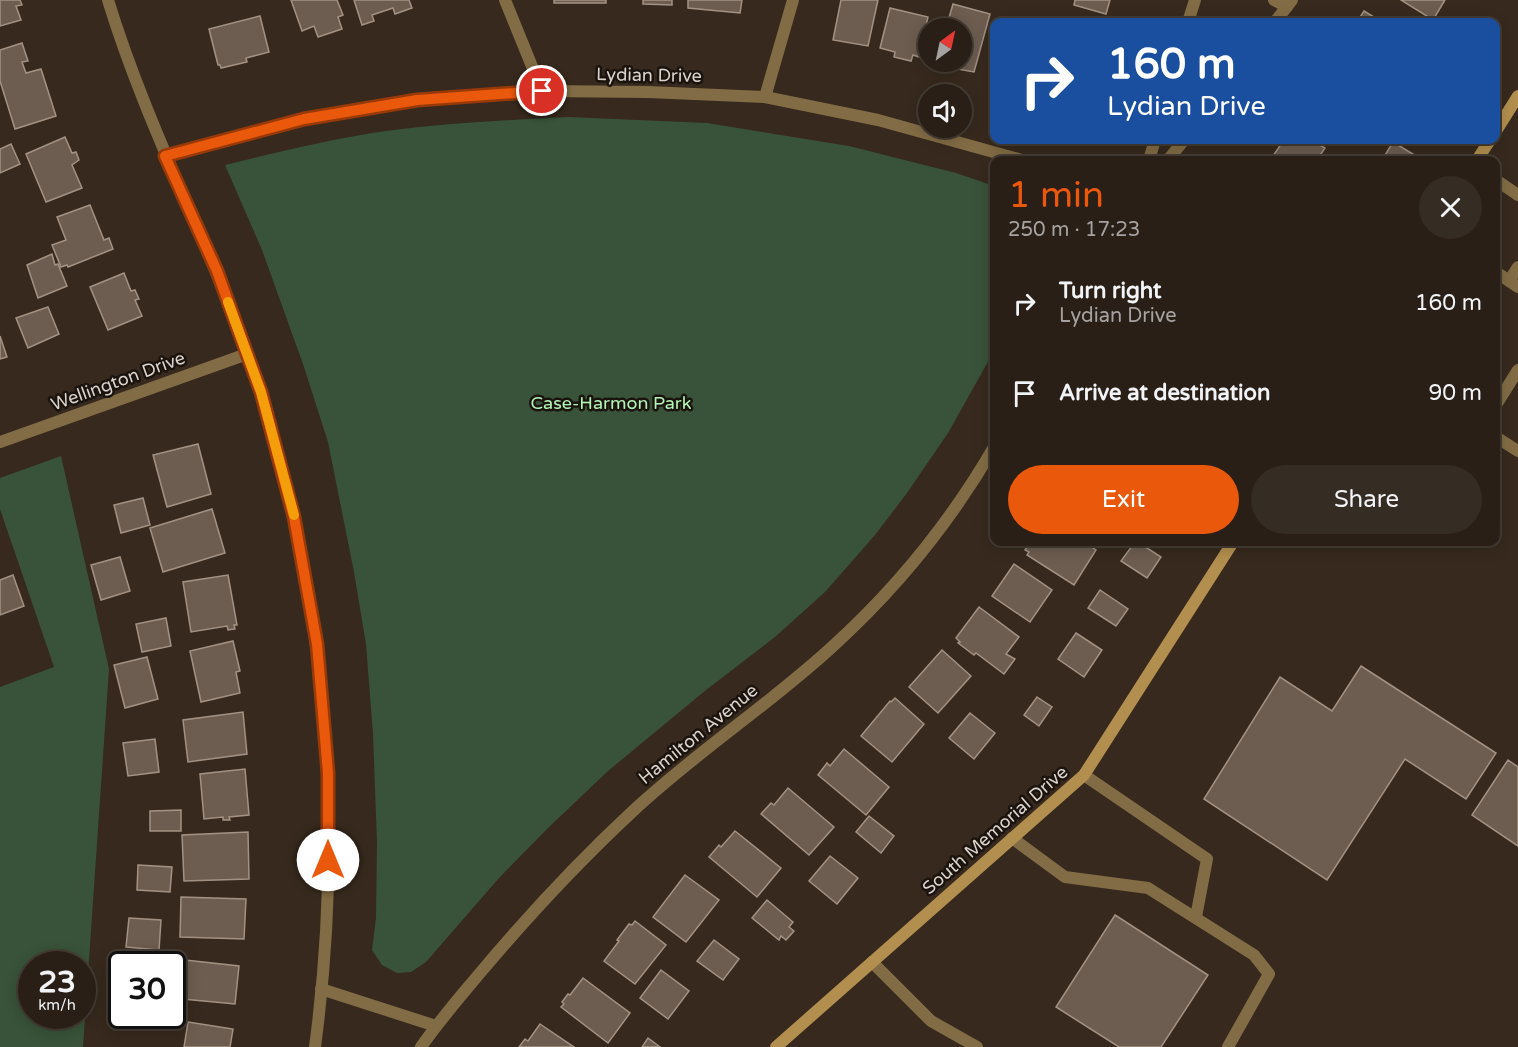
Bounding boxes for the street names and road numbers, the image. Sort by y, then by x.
street label: Lydian Drive [596,63,702,87]
street label: Wellington Drive [48,347,188,415]
street label: Hamilton Avenue [634,679,762,789]
street label: South Memorial Drive [918,761,1072,899]

